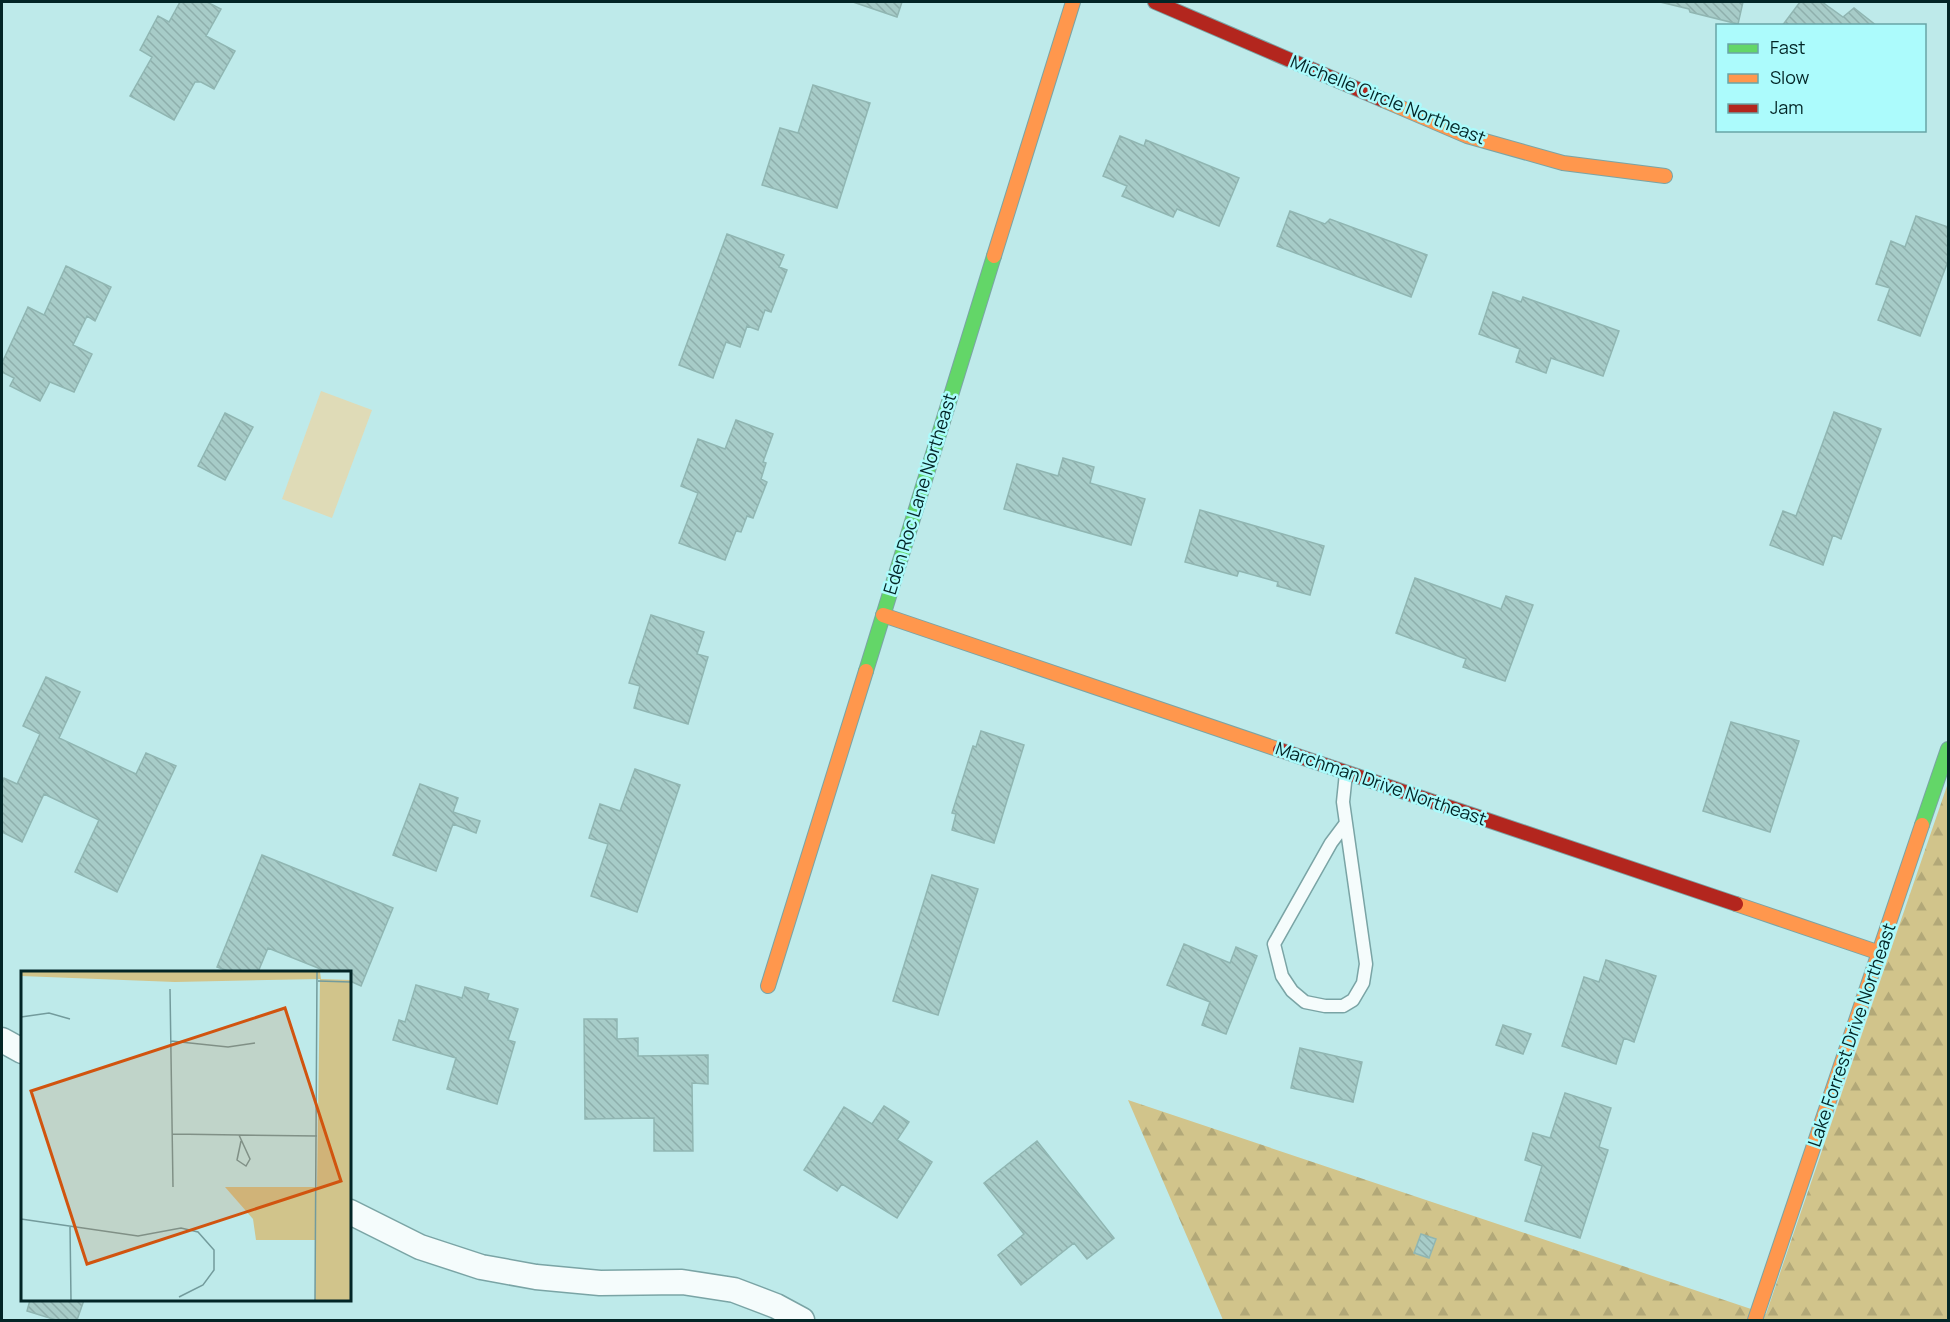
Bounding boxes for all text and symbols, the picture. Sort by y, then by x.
legend [1716,24,1926,132]
text: Fast [1770,35,1805,59]
street label: Michelle Circle Northeast [1287,49,1490,149]
text: Slow [1770,65,1810,89]
text: Jam [1770,95,1804,119]
street label: Eden Roc Lane Northeast [877,390,961,597]
street label: Marchman Drive Northeast [1273,736,1490,830]
street label: Lake Forrest Drive Northeast [1801,920,1901,1150]
inset map [21,971,351,1301]

